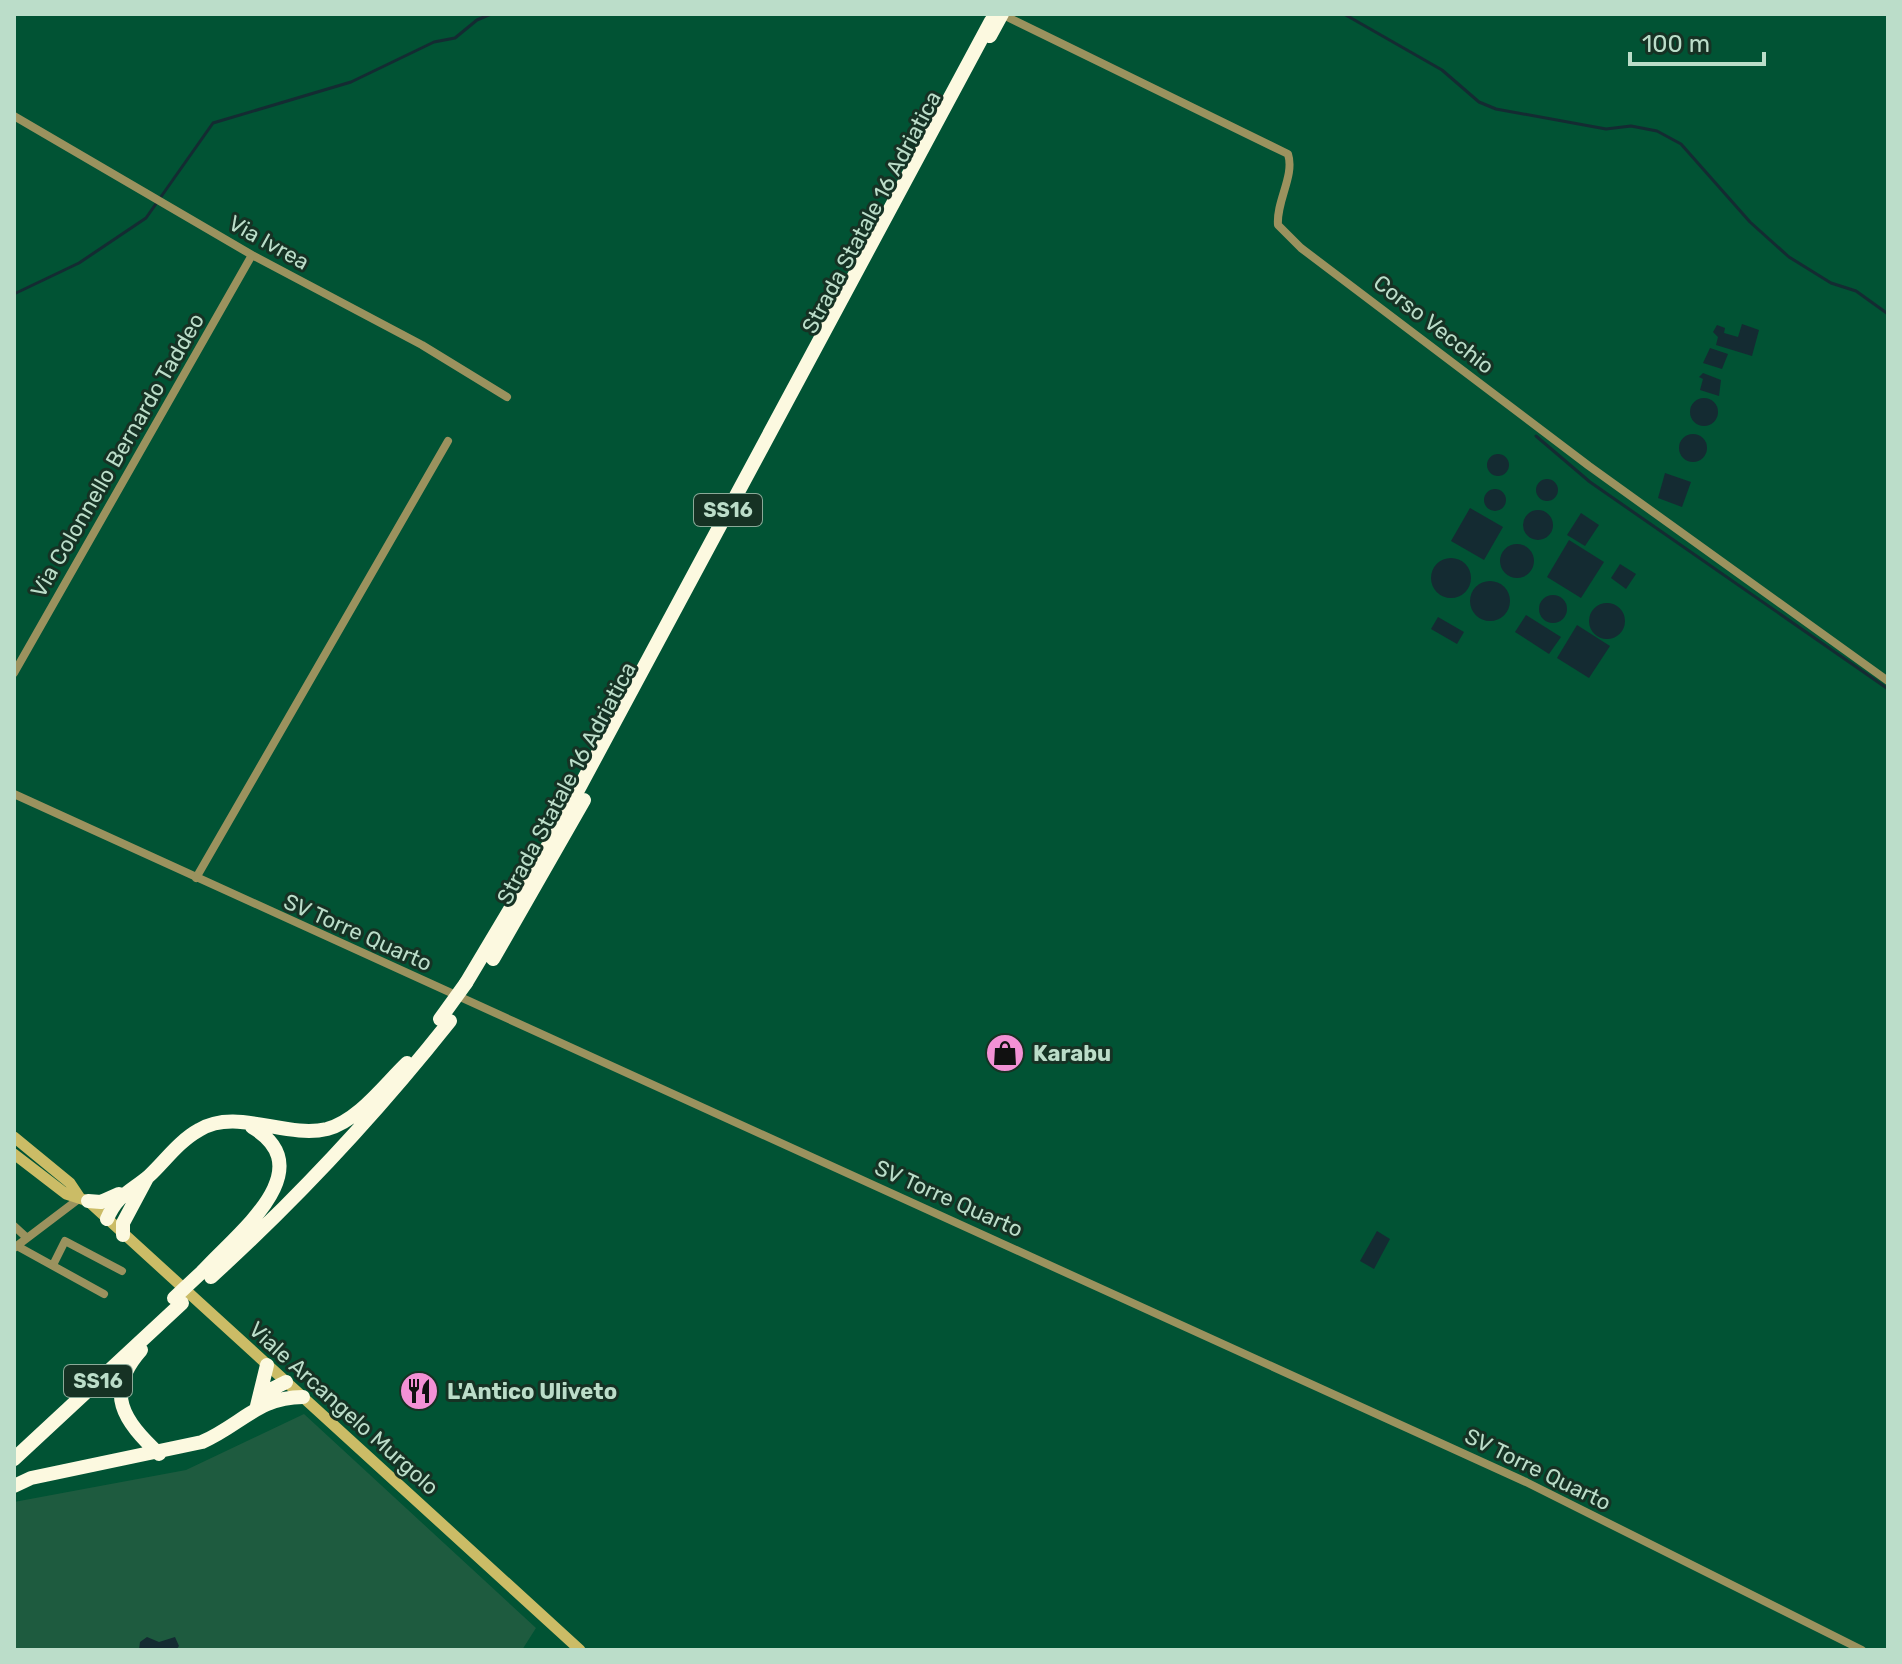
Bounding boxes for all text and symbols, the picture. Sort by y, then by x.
scale bar [1630,16,1764,66]
text: 100 m [1642,30,1710,58]
street label: Strada Statale 16 Adriatica [796,86,947,338]
street label: Via Ivrea [224,209,314,276]
street label: Corso Vecchio [1368,269,1499,380]
street label: Via Colonnello Bernardo Taddeo [25,308,210,602]
road number: SS16 [694,494,762,526]
street label: Strada Statale 16 Adriatica [491,657,642,909]
street label: SV Torre Quarto [280,888,436,977]
shop icon: Karabu [984,1032,1026,1074]
place label: Karabu [1033,1040,1111,1067]
street label: SV Torre Quarto [871,1154,1027,1243]
street label: Viale Arcangelo Murgolo [243,1316,444,1501]
road number: SS16 [64,1365,132,1397]
restaurant icon: L'Antico Uliveto [398,1370,440,1412]
place label: L'Antico Uliveto [447,1378,617,1405]
street label: SV Torre Quarto [1460,1422,1615,1516]

